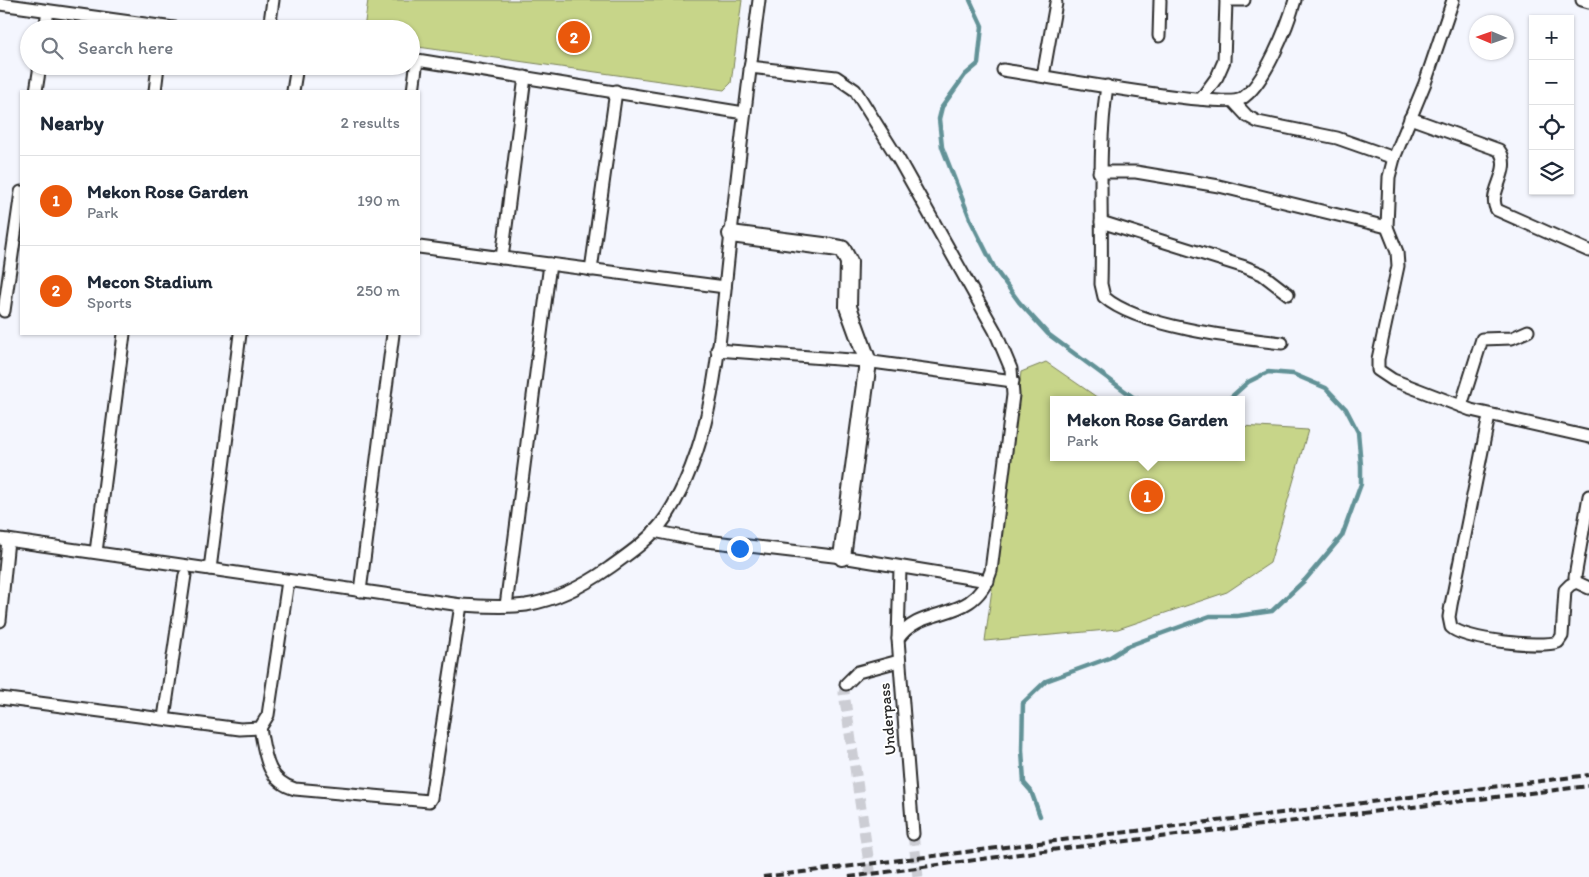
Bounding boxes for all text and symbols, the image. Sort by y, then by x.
north arrow [1469,15,1514,60]
map controls [1529,15,1574,195]
button: + [1529,15,1574,60]
pin: 2 [558,18,590,56]
search box [20,20,420,75]
icon: search [38,34,66,62]
text: Search here [78,36,173,59]
button: − [1529,60,1574,105]
button: locate [1529,105,1574,150]
text: Nearby [40,110,104,135]
text: 2 results [340,113,400,132]
button: layers [1529,150,1574,195]
text: Mekon Rose Garden [87,180,248,203]
text: 1 [52,191,60,210]
text: 190 m [357,191,400,210]
text: Park [87,203,118,222]
text: Mecon Stadium [87,270,213,293]
text: 2 [52,281,60,300]
text: 250 m [356,281,400,300]
text: Sports [87,293,132,312]
popup [1050,396,1245,461]
text: Mekon Rose Garden [1067,408,1228,431]
text: Park [1067,431,1098,450]
pin: 1 [1131,477,1163,515]
your location [727,536,753,562]
street label: Underpass [874,682,900,756]

